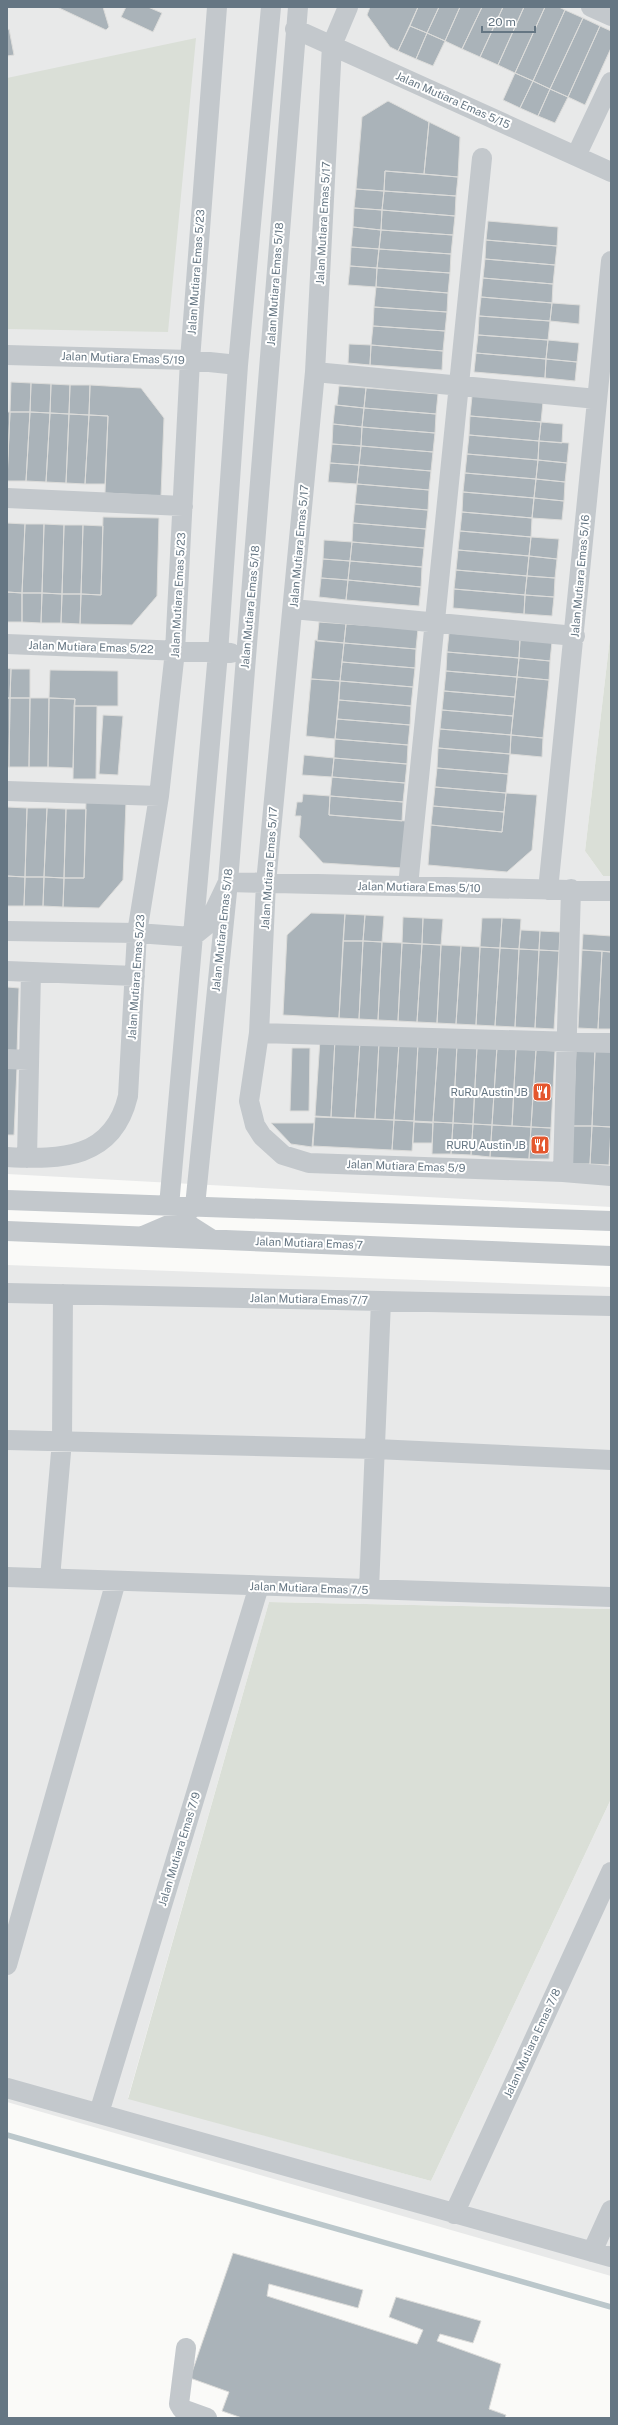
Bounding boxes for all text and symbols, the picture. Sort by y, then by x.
scale bar [482,8,535,34]
text: 20 m [488,15,516,29]
street label: Jalan Mutiara Emas 5/15 [394,69,512,131]
street label: Jalan Mutiara Emas 5/17 [314,161,332,285]
street label: Jalan Mutiara Emas 5/23 [186,209,206,335]
street label: Jalan Mutiara Emas 5/18 [265,222,285,346]
street label: Jalan Mutiara Emas 5/19 [61,350,185,366]
street label: Jalan Mutiara Emas 5/17 [288,484,310,608]
street label: Jalan Mutiara Emas 5/16 [569,514,591,638]
street label: Jalan Mutiara Emas 5/23 [169,532,187,658]
street label: Jalan Mutiara Emas 5/18 [239,545,261,669]
street label: Jalan Mutiara Emas 5/22 [28,639,154,655]
street label: Jalan Mutiara Emas 5/17 [259,806,279,930]
street label: Jalan Mutiara Emas 5/18 [210,868,234,992]
street label: Jalan Mutiara Emas 5/10 [357,880,481,894]
street label: Jalan Mutiara Emas 5/23 [126,914,146,1040]
restaurant icon: RuRu Austin JB [531,1081,553,1103]
place label: RuRu Austin JB [451,1086,528,1098]
restaurant icon: RURU Austin JB [529,1134,551,1156]
place label: RURU Austin JB [446,1139,526,1151]
street label: Jalan Mutiara Emas 5/9 [346,1158,466,1174]
street label: Jalan Mutiara Emas 7 [255,1235,363,1251]
street label: Jalan Mutiara Emas 7/7 [250,1292,369,1306]
street label: Jalan Mutiara Emas 7/5 [249,1580,369,1596]
street label: Jalan Mutiara Emas 7/9 [156,1790,202,1907]
street label: Jalan Mutiara Emas 7/8 [501,1987,563,2099]

